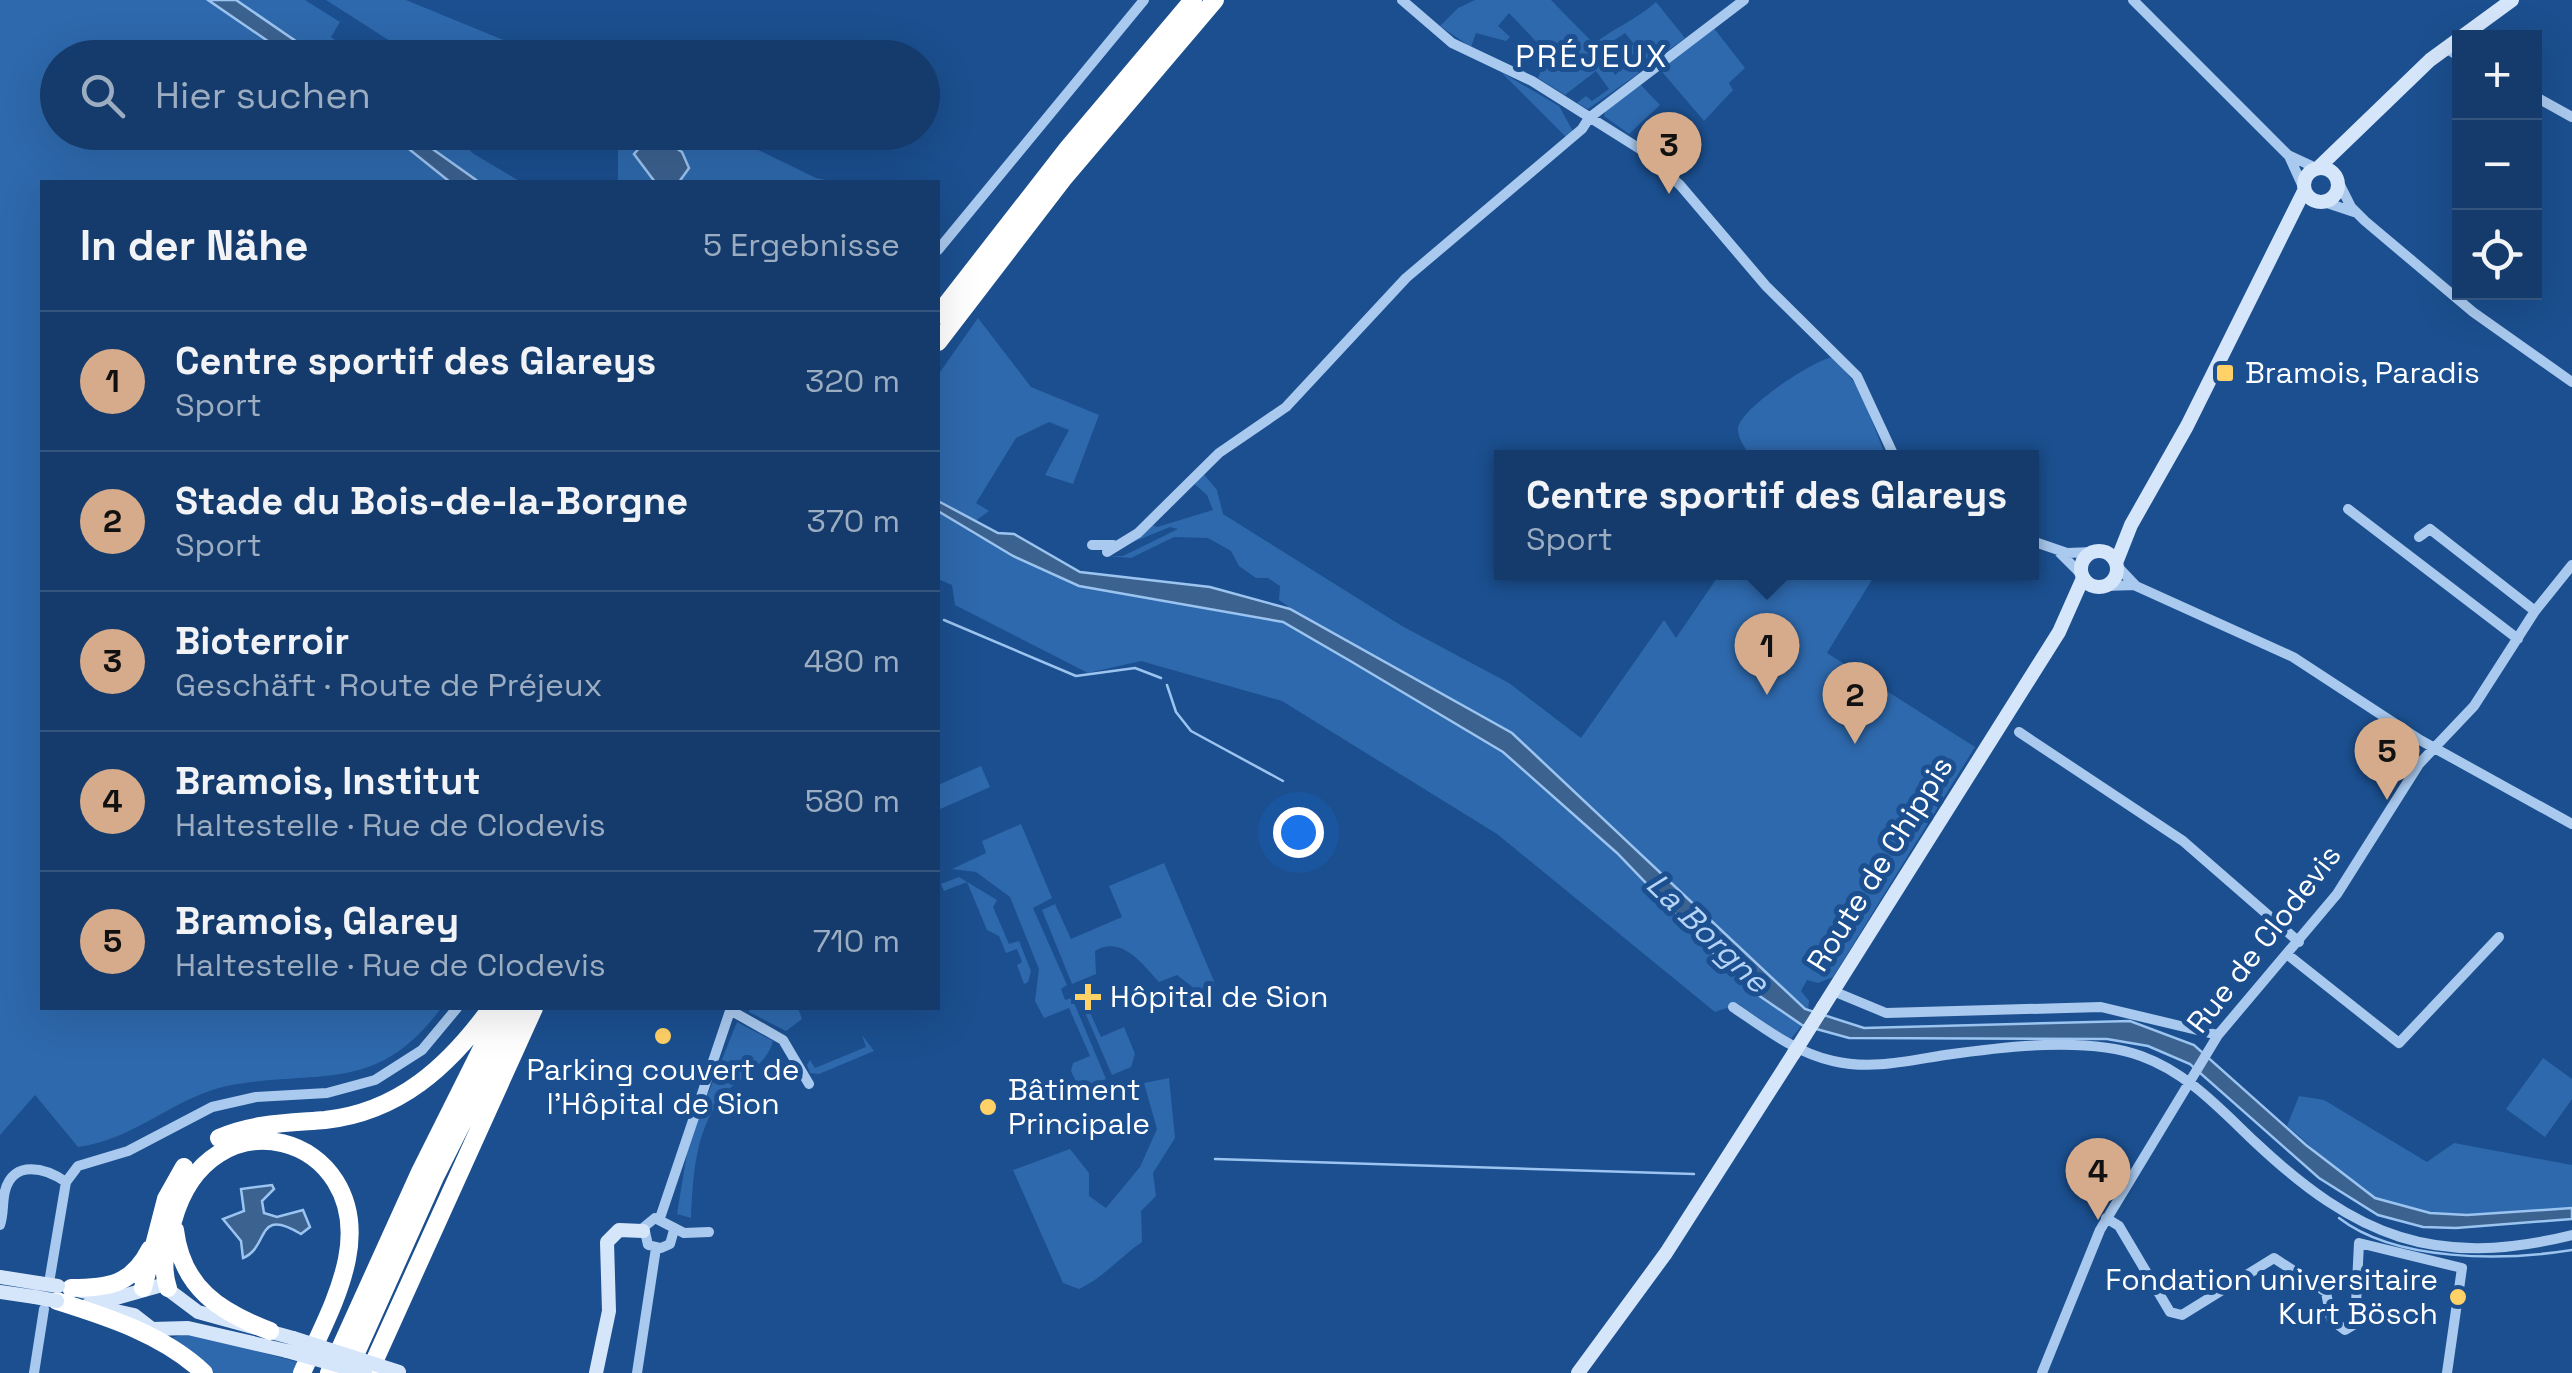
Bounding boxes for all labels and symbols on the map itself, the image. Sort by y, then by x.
district label: PRÉJEUX [1515,36,1669,76]
pin: 3 [1636,111,1702,194]
place label: Bramois, Paradis [2245,353,2480,392]
marker: Bramois, Paradis [2214,362,2236,384]
pin: 1 [1734,612,1800,695]
pin: 2 [1822,662,1888,744]
pin: 5 [2354,718,2420,800]
street label: Route de Chippis [1798,749,1961,978]
your location [1273,807,1324,858]
street label: Rue de Clodevis [2178,837,2349,1041]
water label: La Borgne [1638,865,1779,1002]
place label: Hôpital de Sion [1110,977,1328,1016]
marker: Hôpital de Sion [1075,984,1101,1010]
marker: Parking couvert de l’Hôpital de Sion [652,1025,674,1047]
place label: Parking couvert de l’Hôpital de Sion [526,1050,800,1123]
place label: Bâtiment Principale [1008,1070,1150,1143]
marker: Bâtiment Principale [977,1096,999,1118]
pin: 4 [2066,1138,2130,1220]
place label: Fondation universitaire Kurt Bösch [2105,1260,2438,1333]
marker: Fondation universitaire Kurt Bösch [2447,1286,2469,1308]

